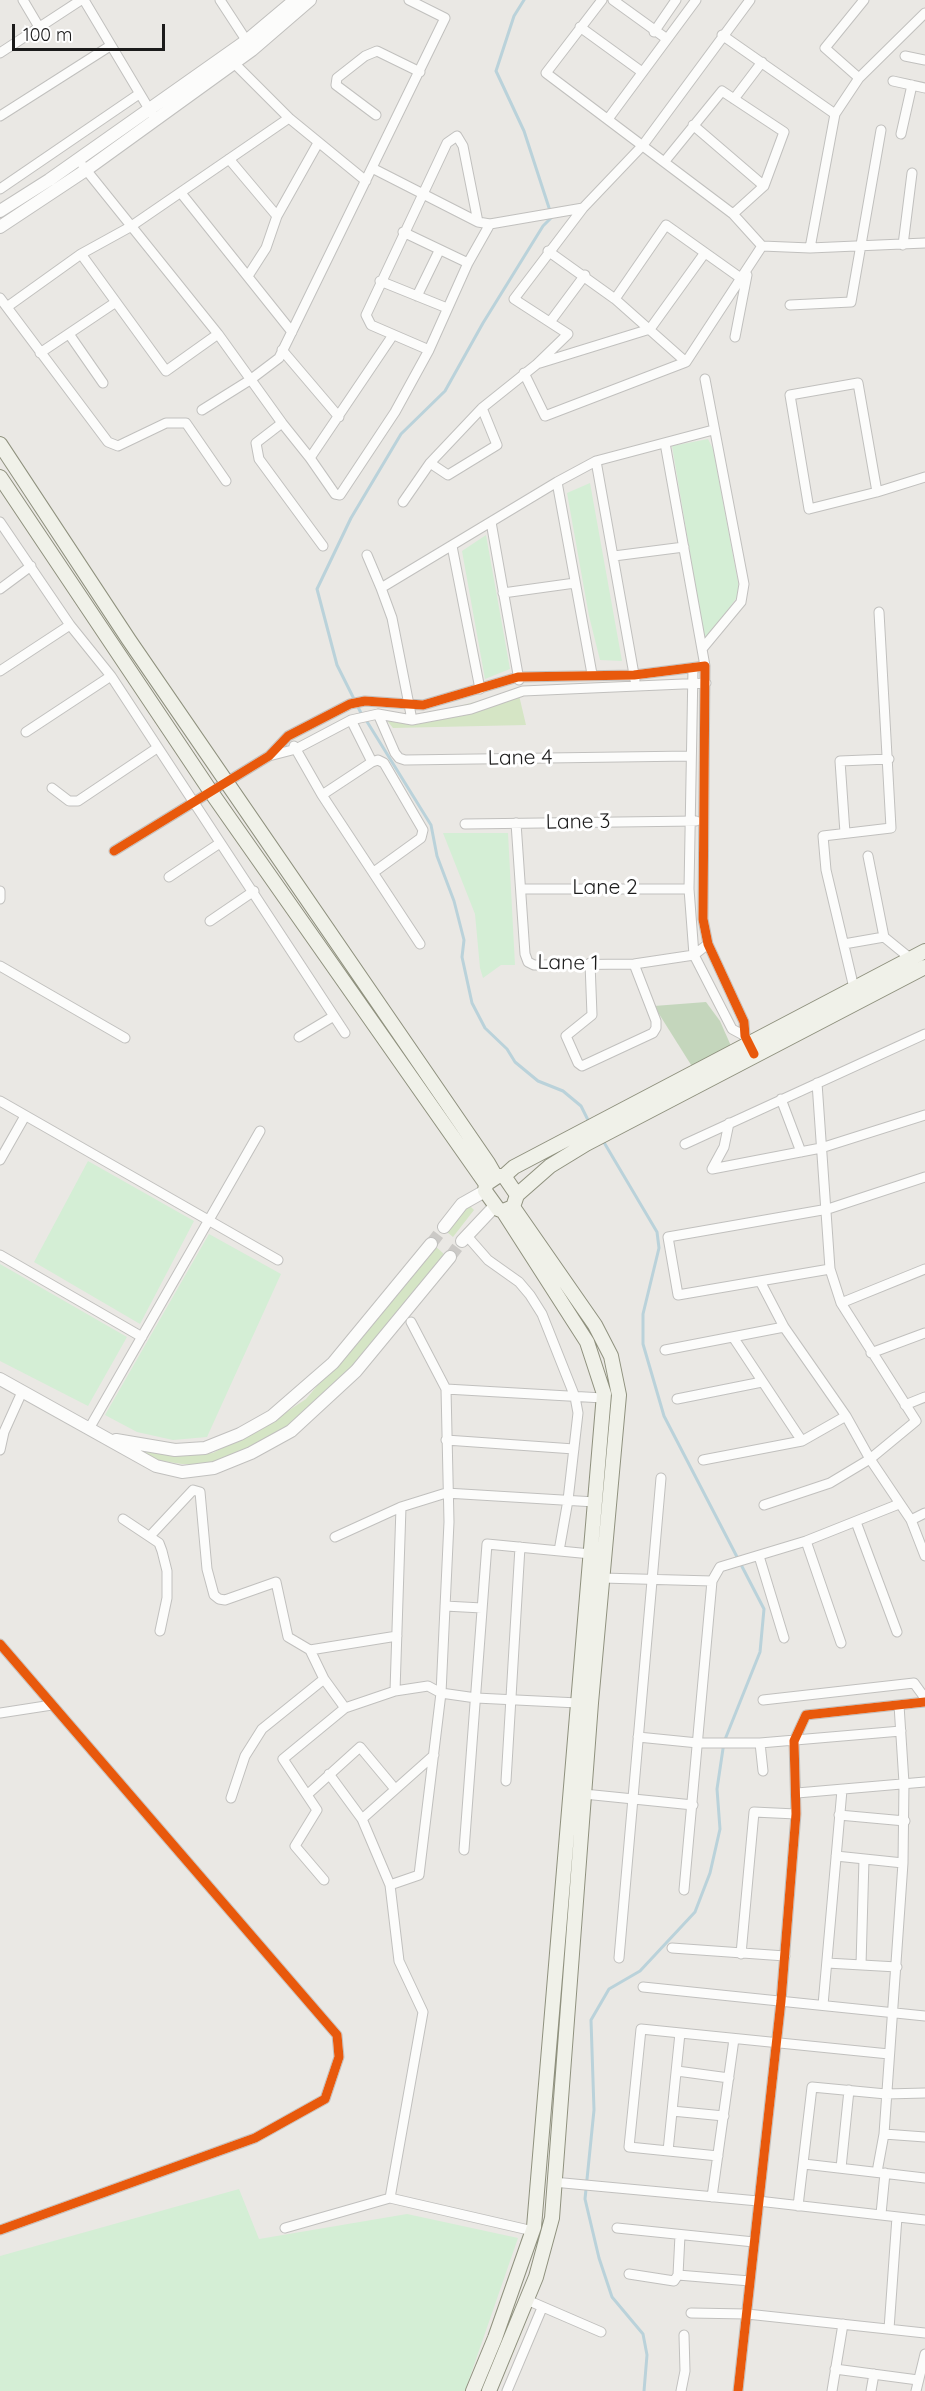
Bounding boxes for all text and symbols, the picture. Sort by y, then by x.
scale bar [15,12,168,50]
text: 100 m [23,23,72,46]
street label: Lane 4 [487,745,553,771]
street label: Lane 3 [545,809,611,835]
street label: Lane 2 [572,875,638,901]
street label: Lane 1 [537,950,599,976]

